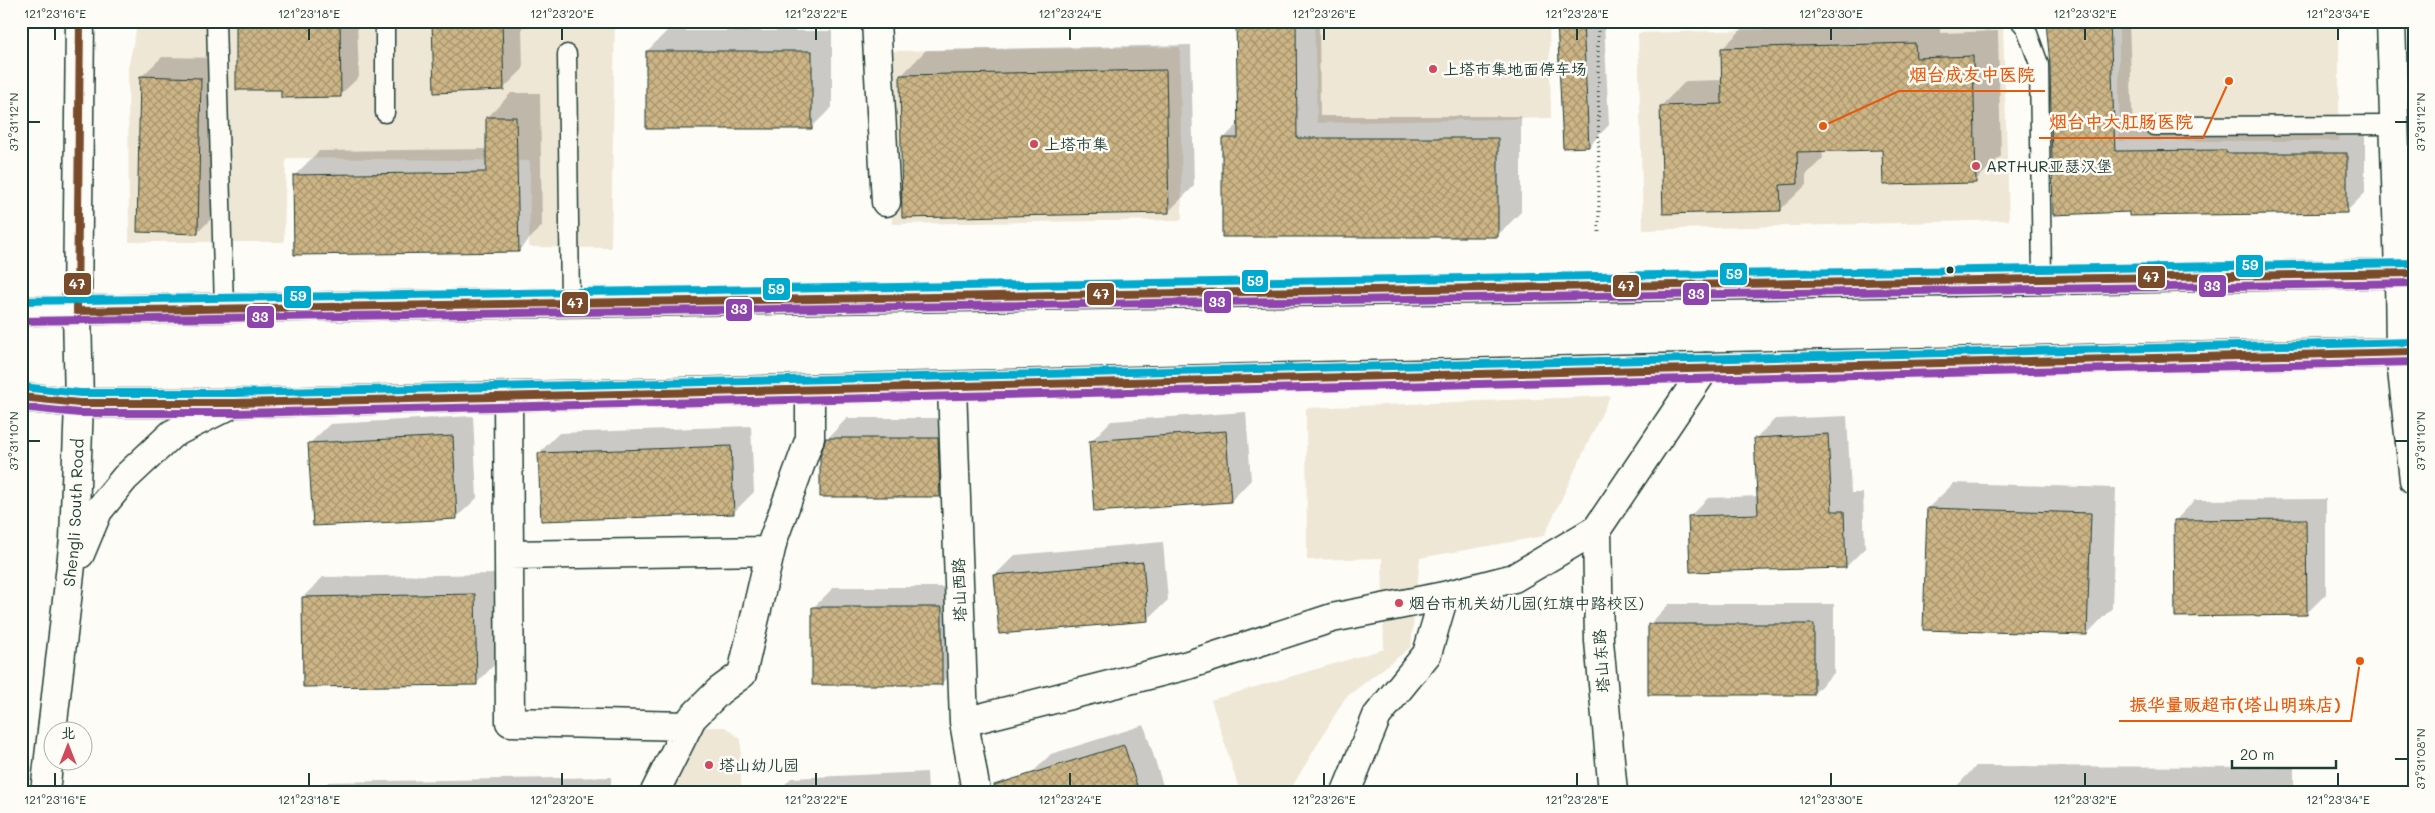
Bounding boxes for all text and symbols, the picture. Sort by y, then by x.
text: 121°23'16"E [24,5,86,21]
text: 121°23'18"E [278,5,340,21]
text: 121°23'20"E [530,5,594,21]
text: 121°23'22"E [785,5,848,21]
text: 121°23'24"E [1038,5,1102,21]
text: 121°23'26"E [1292,5,1356,21]
text: 121°23'28"E [1545,5,1609,21]
text: 121°23'30"E [1799,5,1863,21]
text: 121°23'32"E [2053,5,2117,21]
text: 121°23'34"E [2306,5,2370,21]
place label: 上塔市集地面停车场 [1443,58,1587,79]
callout: 烟台成友中医院 [1899,58,2045,91]
text: 烟台成友中医院 [1909,62,2035,86]
marker: 上塔市集地面停车场 [1427,63,1439,75]
text: 37°31'12"N [5,93,21,151]
text: 37°31'12"N [2412,93,2428,151]
callout: 烟台中大肛肠医院 [2039,105,2203,138]
text: 烟台中大肛肠医院 [2049,109,2193,133]
place label: 上塔市集 [1044,133,1108,154]
marker: 上塔市集 [1028,138,1040,150]
place label: ARTHUR亚瑟汉堡 [1986,155,2113,176]
marker: ARTHUR亚瑟汉堡 [1970,160,1982,172]
line badge: 59 [2235,254,2264,278]
text: 59 [2242,255,2259,274]
line badge: 59 [1719,262,1748,286]
text: 59 [1726,264,1743,283]
unlabelled marker [1945,265,1955,275]
line badge: 47 [2137,265,2166,289]
text: 47 [2143,267,2160,286]
line badge: 59 [1241,269,1269,293]
text: 59 [1247,271,1264,290]
line badge: 47 [63,272,92,296]
text: 47 [69,274,86,293]
line badge: 47 [1612,274,1640,298]
line badge: 33 [2198,274,2227,298]
text: 47 [1618,276,1635,295]
text: 33 [2204,276,2220,295]
line badge: 59 [762,277,791,301]
text: 59 [768,279,785,298]
line badge: 47 [1086,282,1115,306]
line badge: 33 [1682,282,1710,306]
text: 47 [1093,284,1110,303]
text: 33 [1688,284,1704,303]
line badge: 59 [283,285,312,309]
text: 59 [290,286,307,305]
line badge: 33 [1203,290,1232,314]
line badge: 47 [561,291,589,315]
text: 33 [1209,292,1225,311]
text: 47 [567,293,584,312]
line badge: 33 [725,298,753,322]
text: 33 [731,299,747,318]
line badge: 33 [246,305,275,329]
text: 33 [252,307,268,326]
text: 37°31'10"N [5,411,21,471]
text: 37°31'10"N [2412,411,2428,471]
street label: Shengli South Road [58,438,88,588]
street label: 塔山西路 [947,558,970,622]
place label: 烟台市机关幼儿园(红旗中路校区) [1409,592,1644,613]
marker: 烟台市机关幼儿园(红旗中路校区) [1393,597,1405,609]
street label: 塔山东路 [1588,628,1613,694]
callout: 振华量贩超市(塔山明珠店) [2119,688,2351,721]
text: 振华量贩超市(塔山明珠店) [2129,692,2341,716]
north arrow [42,720,92,770]
text: 北 [61,723,75,742]
text: 37°31'08"N [2412,728,2428,790]
scale bar [2232,738,2336,770]
text: 20 m [2240,744,2274,764]
place label: 塔山幼儿园 [719,754,799,775]
marker: 塔山幼儿园 [703,759,715,771]
text: 121°23'16"E [24,791,86,807]
text: 121°23'18"E [278,791,340,807]
text: 121°23'20"E [530,791,594,807]
text: 121°23'22"E [785,791,848,807]
text: 121°23'24"E [1038,791,1102,807]
text: 121°23'26"E [1292,791,1356,807]
text: 121°23'28"E [1545,791,1609,807]
text: 121°23'30"E [1799,791,1863,807]
text: 121°23'32"E [2053,791,2117,807]
text: 121°23'34"E [2306,791,2370,807]

